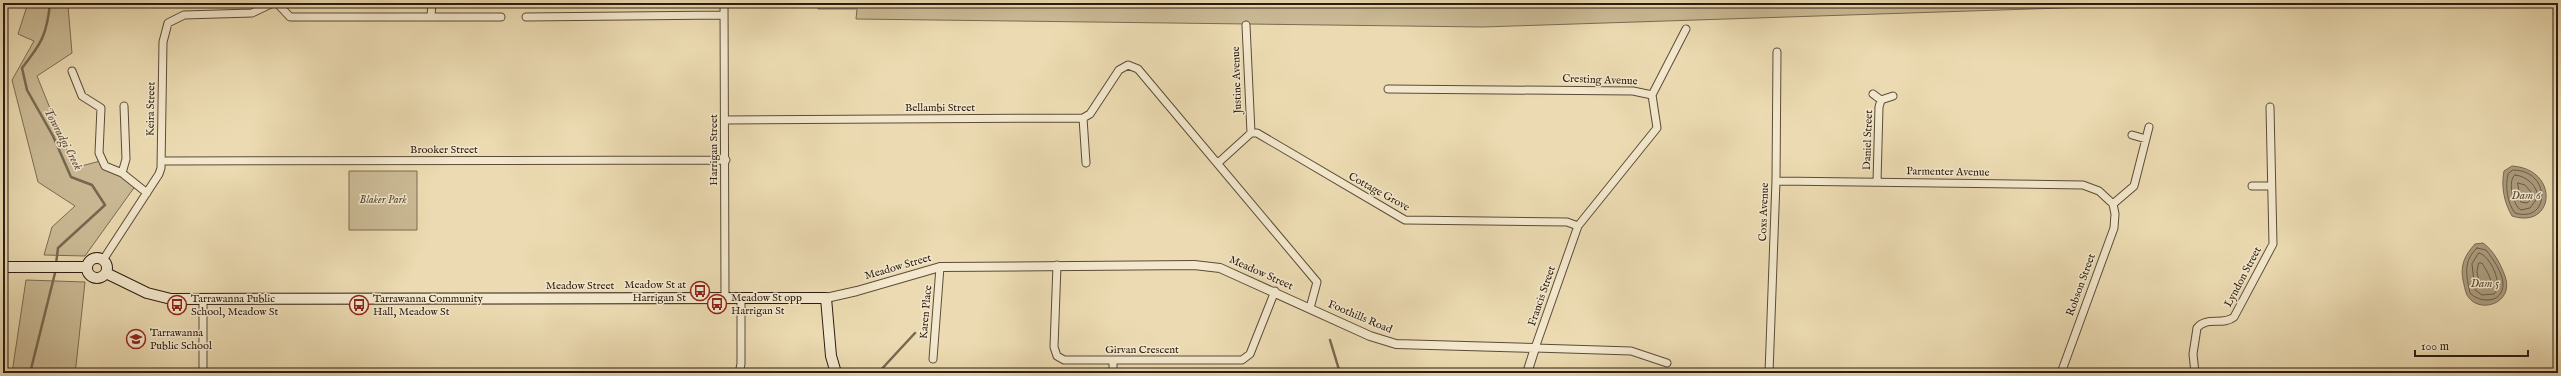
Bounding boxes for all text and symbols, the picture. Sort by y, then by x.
street label: Justine Avenue [1229,46,1245,116]
street label: Cresting Avenue [1562,72,1638,88]
street label: Keira Street [144,81,158,136]
street label: Bellambi Street [905,101,975,115]
water label: Towradgi Creek [39,105,86,173]
street label: Daniel Street [1860,109,1876,170]
street label: Harrigan Street [707,114,721,186]
street label: Brooker Street [410,143,478,157]
street label: Parmenter Avenue [1906,164,1990,180]
street label: Cottage Grove [1346,169,1412,215]
street label: Coxs Avenue [1756,182,1772,242]
water label: Dam 6 [2511,188,2542,203]
park label: Blaker Park [359,193,407,207]
street label: Lyndon Street [2221,244,2265,310]
street label: Meadow Street [863,251,933,283]
street label: Robson Street [2063,252,2099,318]
street label: Meadow Street [1227,253,1295,293]
street label: Francis Street [1525,264,1559,328]
water label: Dam 5 [2471,276,2500,291]
place label: Meadow St at Harrigan St [624,278,686,305]
street label: Meadow Street [546,279,615,293]
bus stop icon: Meadow St at Harrigan St [689,280,711,302]
street label: Karen Place [917,285,935,339]
place label: Meadow St opp Harrigan St [731,291,802,318]
place label: Tarrawanna Public School, Meadow St [191,292,278,319]
place label: Tarrawanna Community Hall, Meadow St [373,292,483,319]
bus stop icon: Meadow St opp Harrigan St [706,293,728,315]
bus stop icon: Tarrawanna Public School, Meadow St [166,294,188,316]
bus stop icon: Tarrawanna Community Hall, Meadow St [348,294,370,316]
street label: Foothills Road [1326,297,1394,337]
place label: Tarrawanna Public School [150,326,212,353]
school or university icon: Tarrawanna Public School [125,328,147,350]
scale bar [2415,332,2528,358]
text: 100 m [2421,339,2449,354]
street label: Girvan Crescent [1105,343,1179,357]

